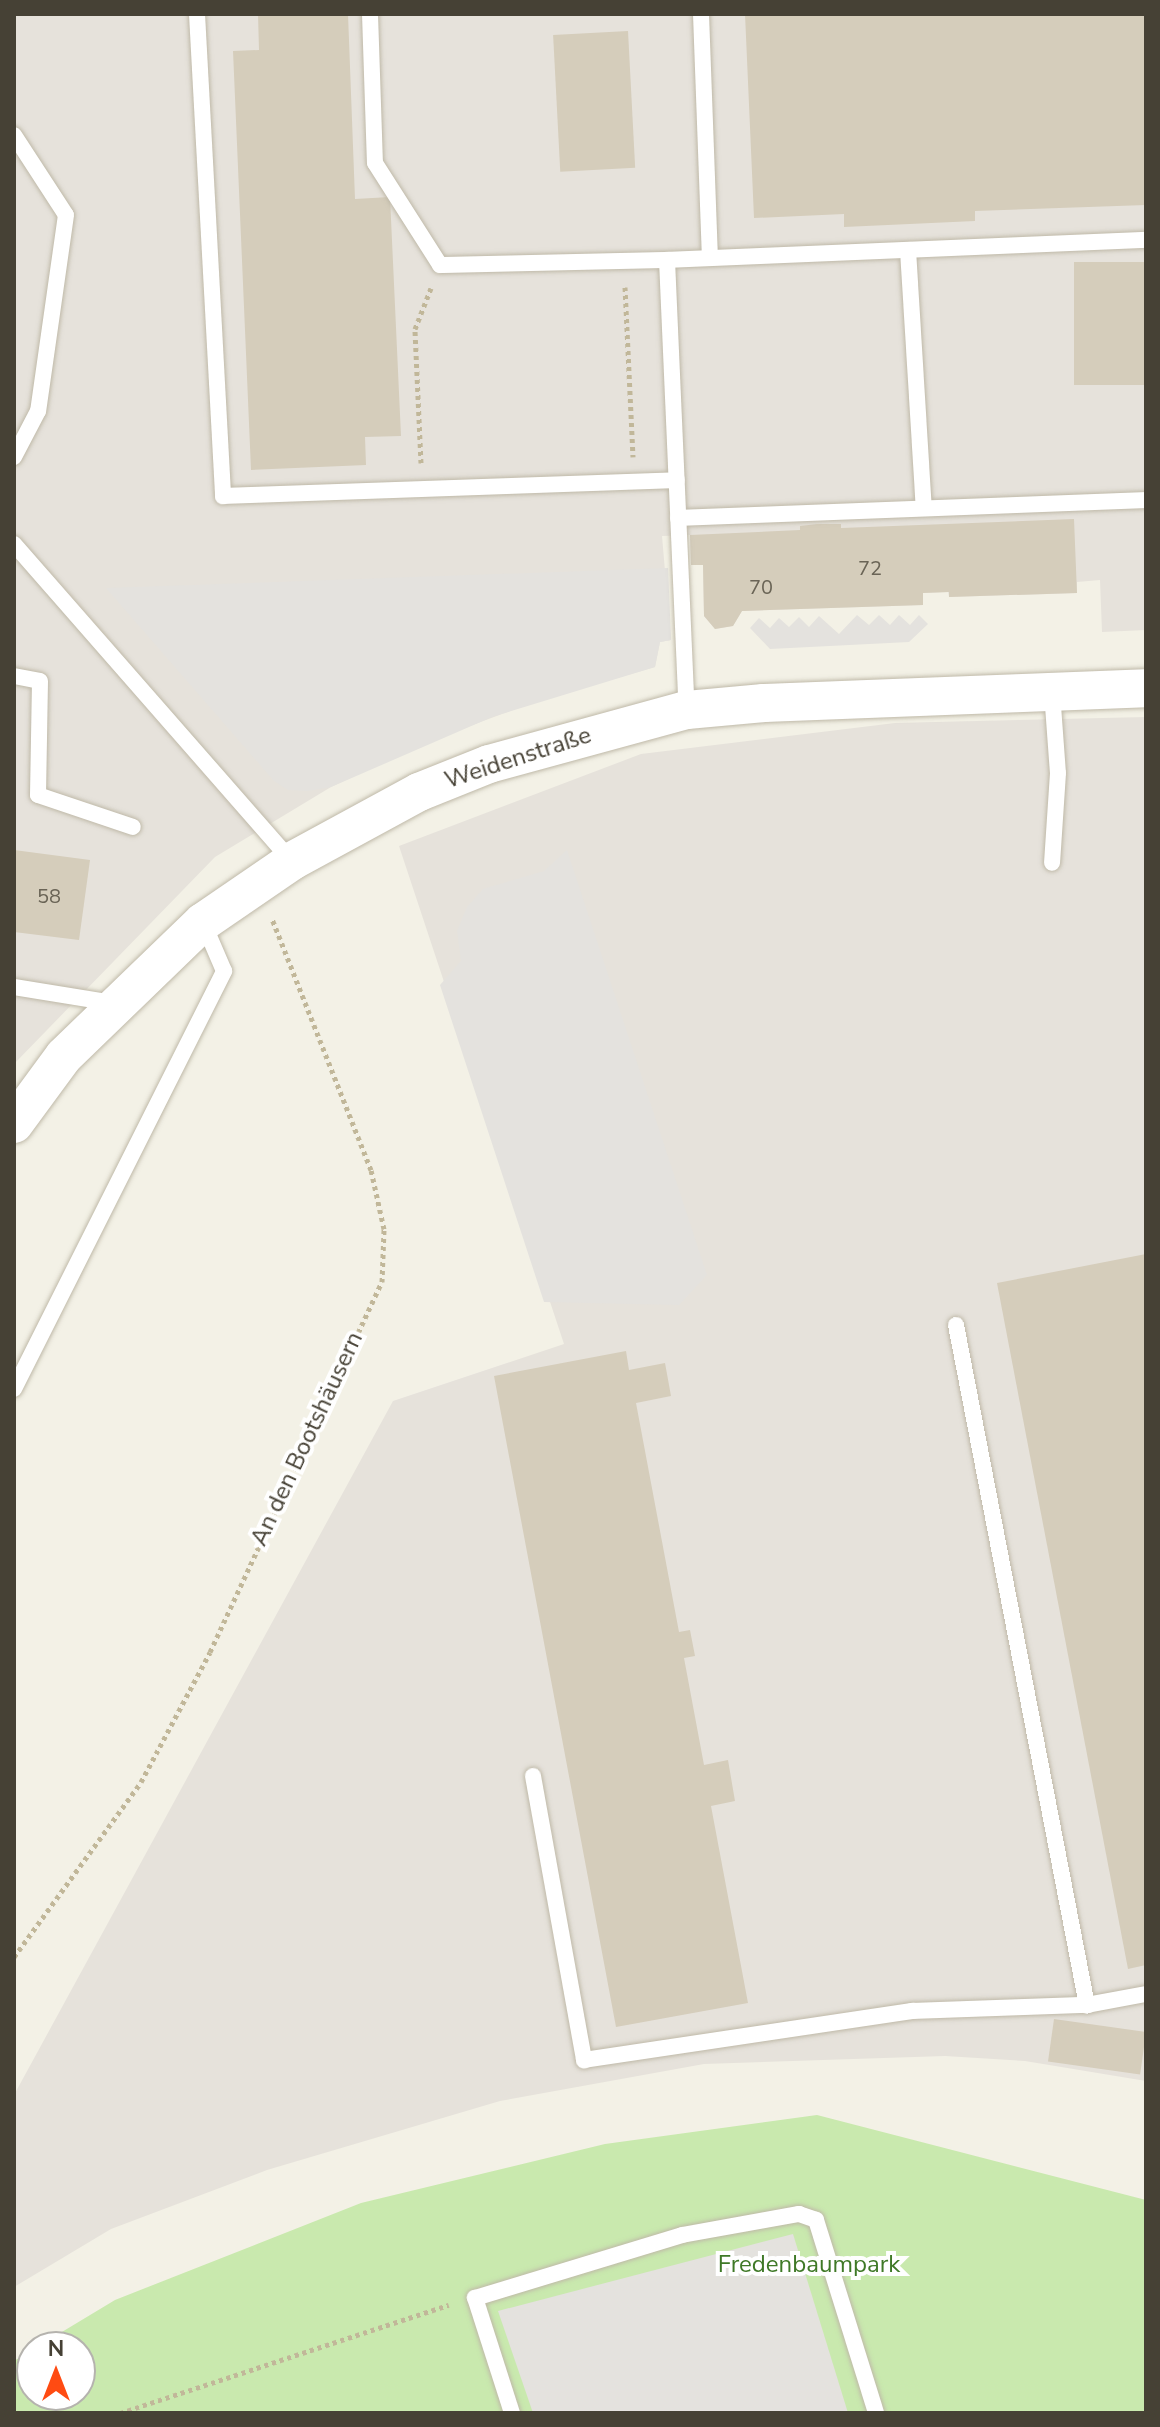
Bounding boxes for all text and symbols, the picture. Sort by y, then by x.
house number: 72 [858,556,882,580]
house number: 70 [749,575,773,599]
street label: Weidenstraße [441,721,595,795]
house number: 58 [37,884,61,908]
street label: An den Bootshäusern [245,1327,369,1551]
park label: Fredenbaumpark [718,2251,900,2279]
north arrow [16,2331,96,2411]
text: N [48,2334,64,2364]

